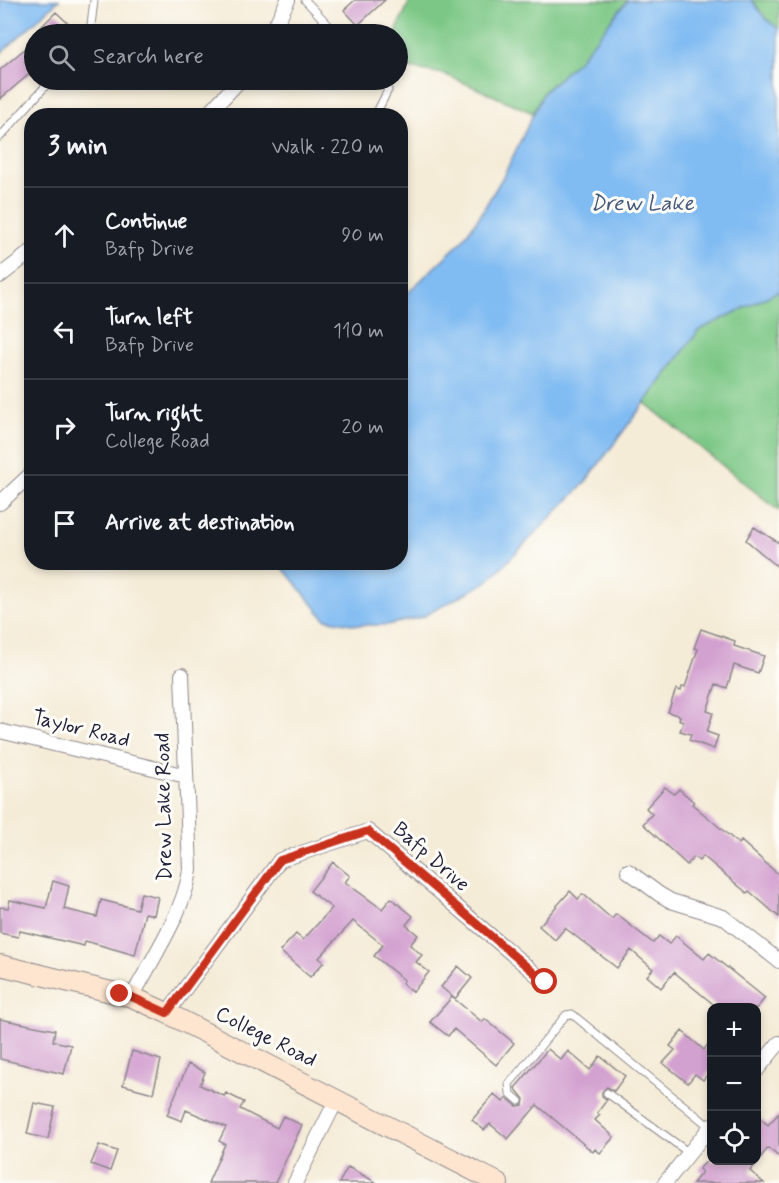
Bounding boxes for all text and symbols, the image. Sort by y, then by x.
search box [24,24,408,90]
icon: search [45,41,78,74]
text: Search here [93,43,204,71]
text: 3 min [48,130,108,164]
text: Walk · 220 m [272,134,384,161]
water label: Drew Lake [590,190,695,218]
text: Continue [105,208,187,236]
icon: ahead [48,219,81,252]
text: 90 m [341,222,384,249]
text: Bafp Drive [105,236,194,263]
text: Turn left [105,304,193,332]
icon: left [48,315,81,348]
text: 110 m [333,318,384,345]
text: Bafp Drive [105,332,194,359]
text: Turn right [105,400,203,428]
icon: right [48,411,81,444]
text: 20 m [341,414,384,441]
text: College Road [105,428,210,455]
icon: arrive [48,507,81,540]
text: Arrive at destination [105,509,295,537]
street label: Taylor Road [29,703,133,755]
street label: Drew Lake Road [149,733,179,881]
street label: Bafp Drive [387,816,475,898]
route start [531,968,557,994]
route end [106,980,132,1006]
street label: College Road [211,1000,321,1074]
map controls [707,1003,761,1165]
button: + [707,1003,761,1057]
button: − [707,1057,761,1111]
button: locate [707,1111,761,1165]

